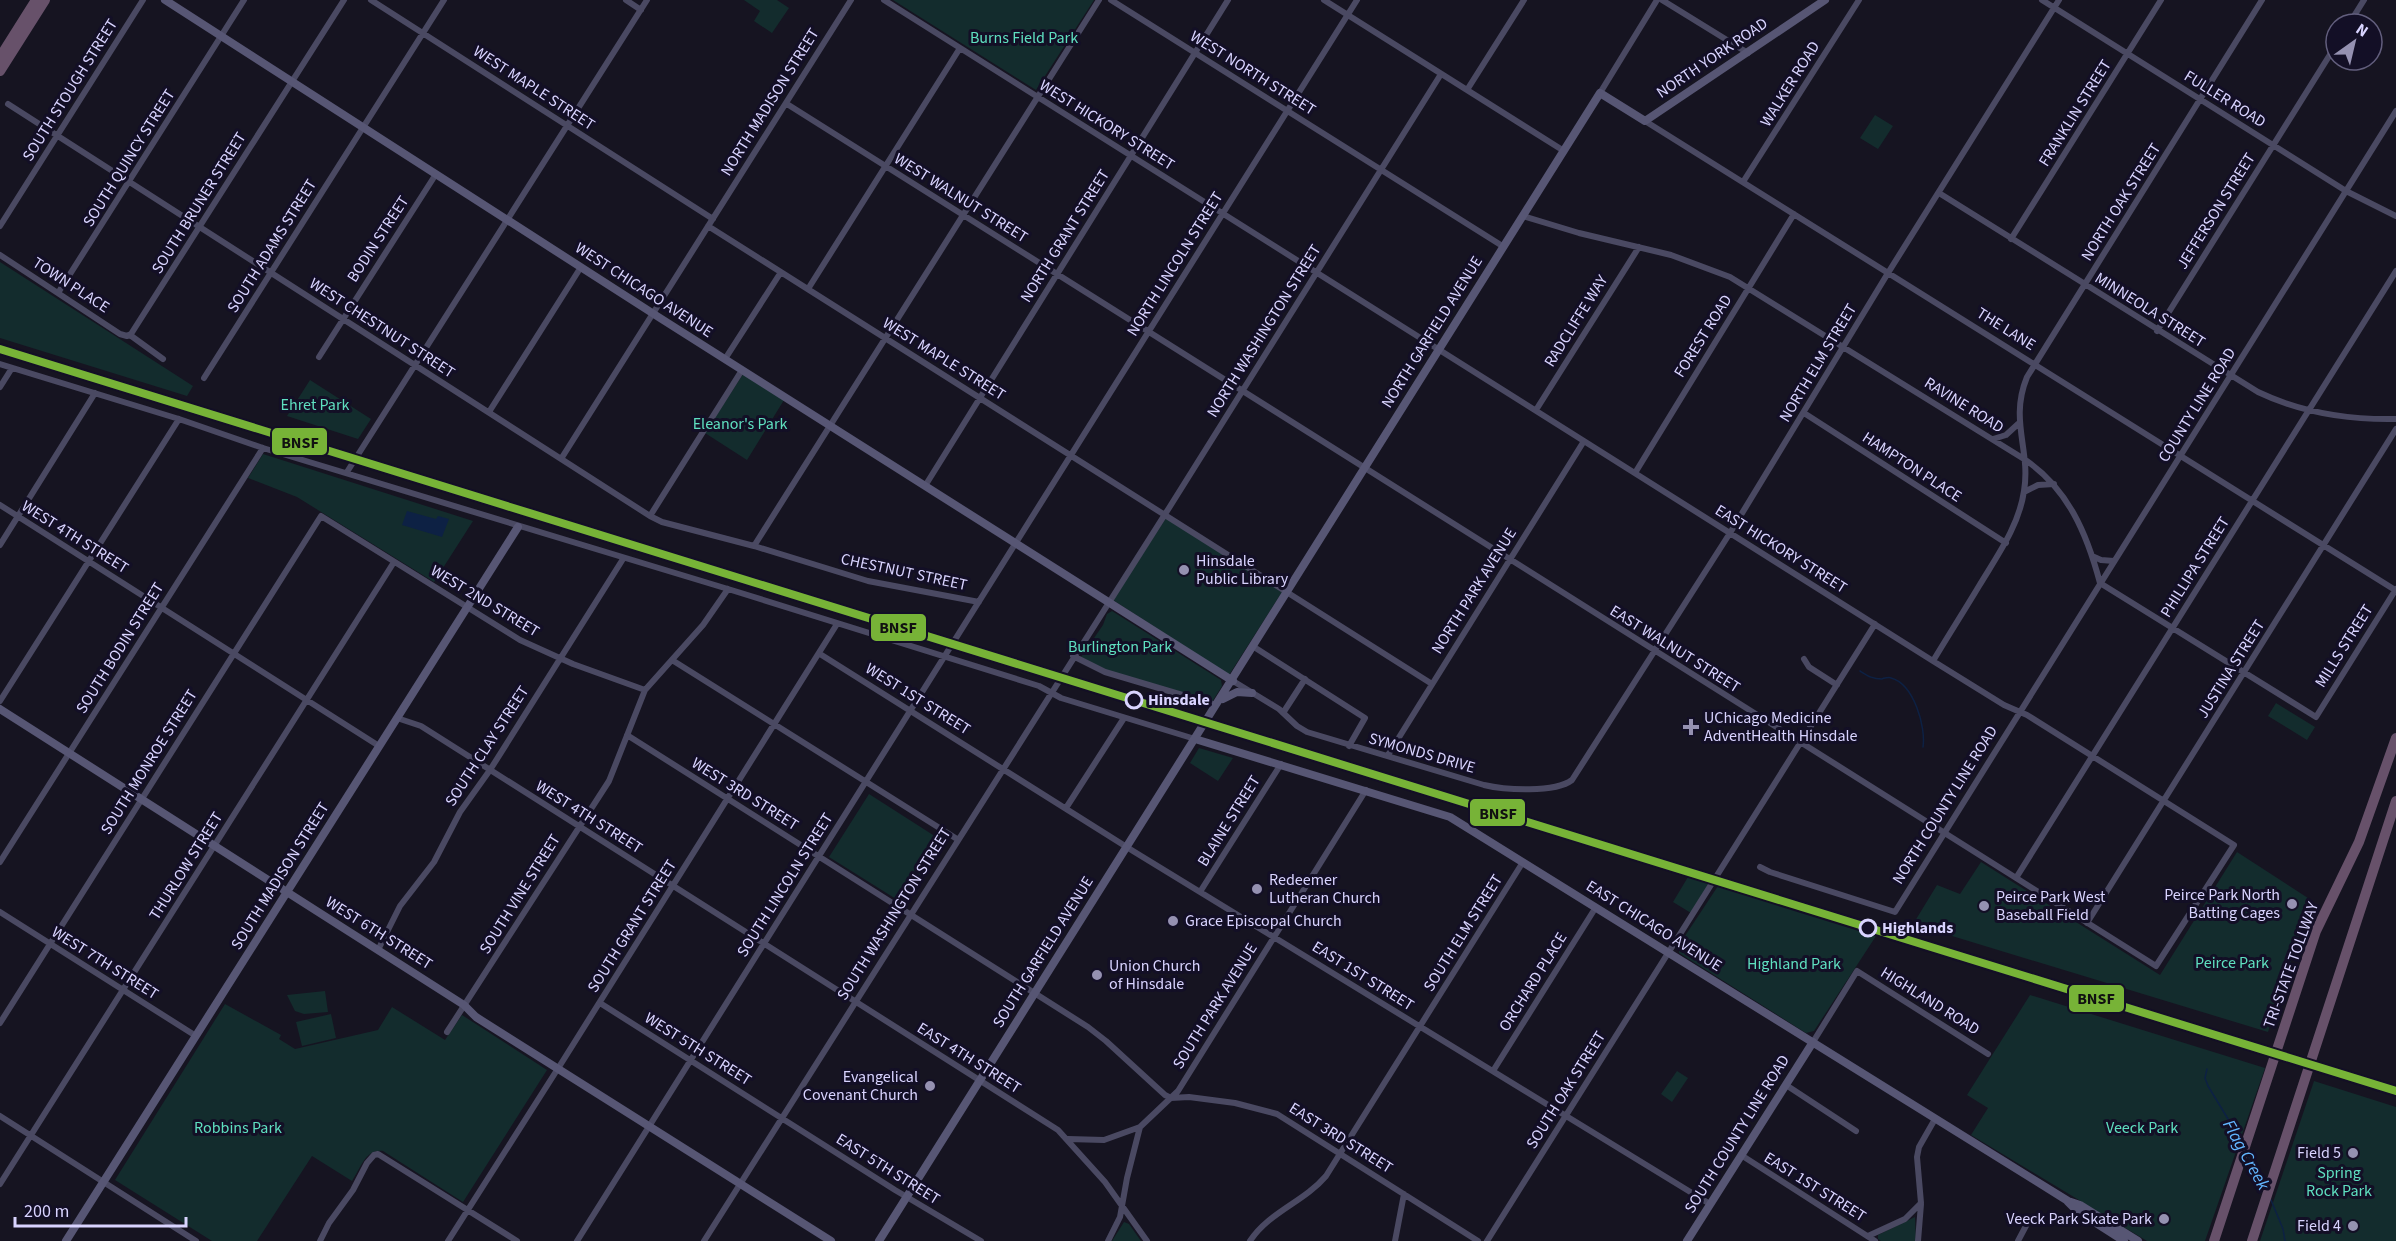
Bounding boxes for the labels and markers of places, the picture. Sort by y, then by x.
place label: Hinsdale Public Library [1196,550,1289,590]
marker: Hinsdale Public Library [1177,563,1191,577]
place label: Hinsdale [1148,689,1210,711]
marker: Hinsdale [1125,691,1143,709]
place label: UChicago Medicine AdventHealth Hinsdale [1704,707,1858,747]
marker: UChicago Medicine AdventHealth Hinsdale [1682,718,1700,736]
place label: Redeemer Lutheran Church [1269,869,1381,909]
marker: Redeemer Lutheran Church [1250,882,1264,896]
place label: Peirce Park North Batting Cages [2164,884,2280,924]
place label: Peirce Park West Baseball Field [1996,886,2106,926]
marker: Peirce Park North Batting Cages [2285,897,2299,911]
marker: Peirce Park West Baseball Field [1977,899,1991,913]
place label: Grace Episcopal Church [1185,910,1342,932]
marker: Grace Episcopal Church [1166,914,1180,928]
place label: Highlands [1882,917,1953,939]
marker: Highlands [1859,919,1877,937]
place label: Union Church of Hinsdale [1109,955,1201,995]
marker: Union Church of Hinsdale [1090,968,1104,982]
place label: Evangelical Covenant Church [803,1066,918,1106]
marker: Evangelical Covenant Church [923,1079,937,1093]
place label: Field 5 [2297,1142,2341,1164]
marker: Field 5 [2346,1146,2360,1160]
place label: Veeck Park Skate Park [2006,1208,2152,1230]
marker: Veeck Park Skate Park [2157,1212,2171,1226]
place label: Field 4 [2297,1215,2341,1237]
marker: Field 4 [2346,1219,2360,1233]

